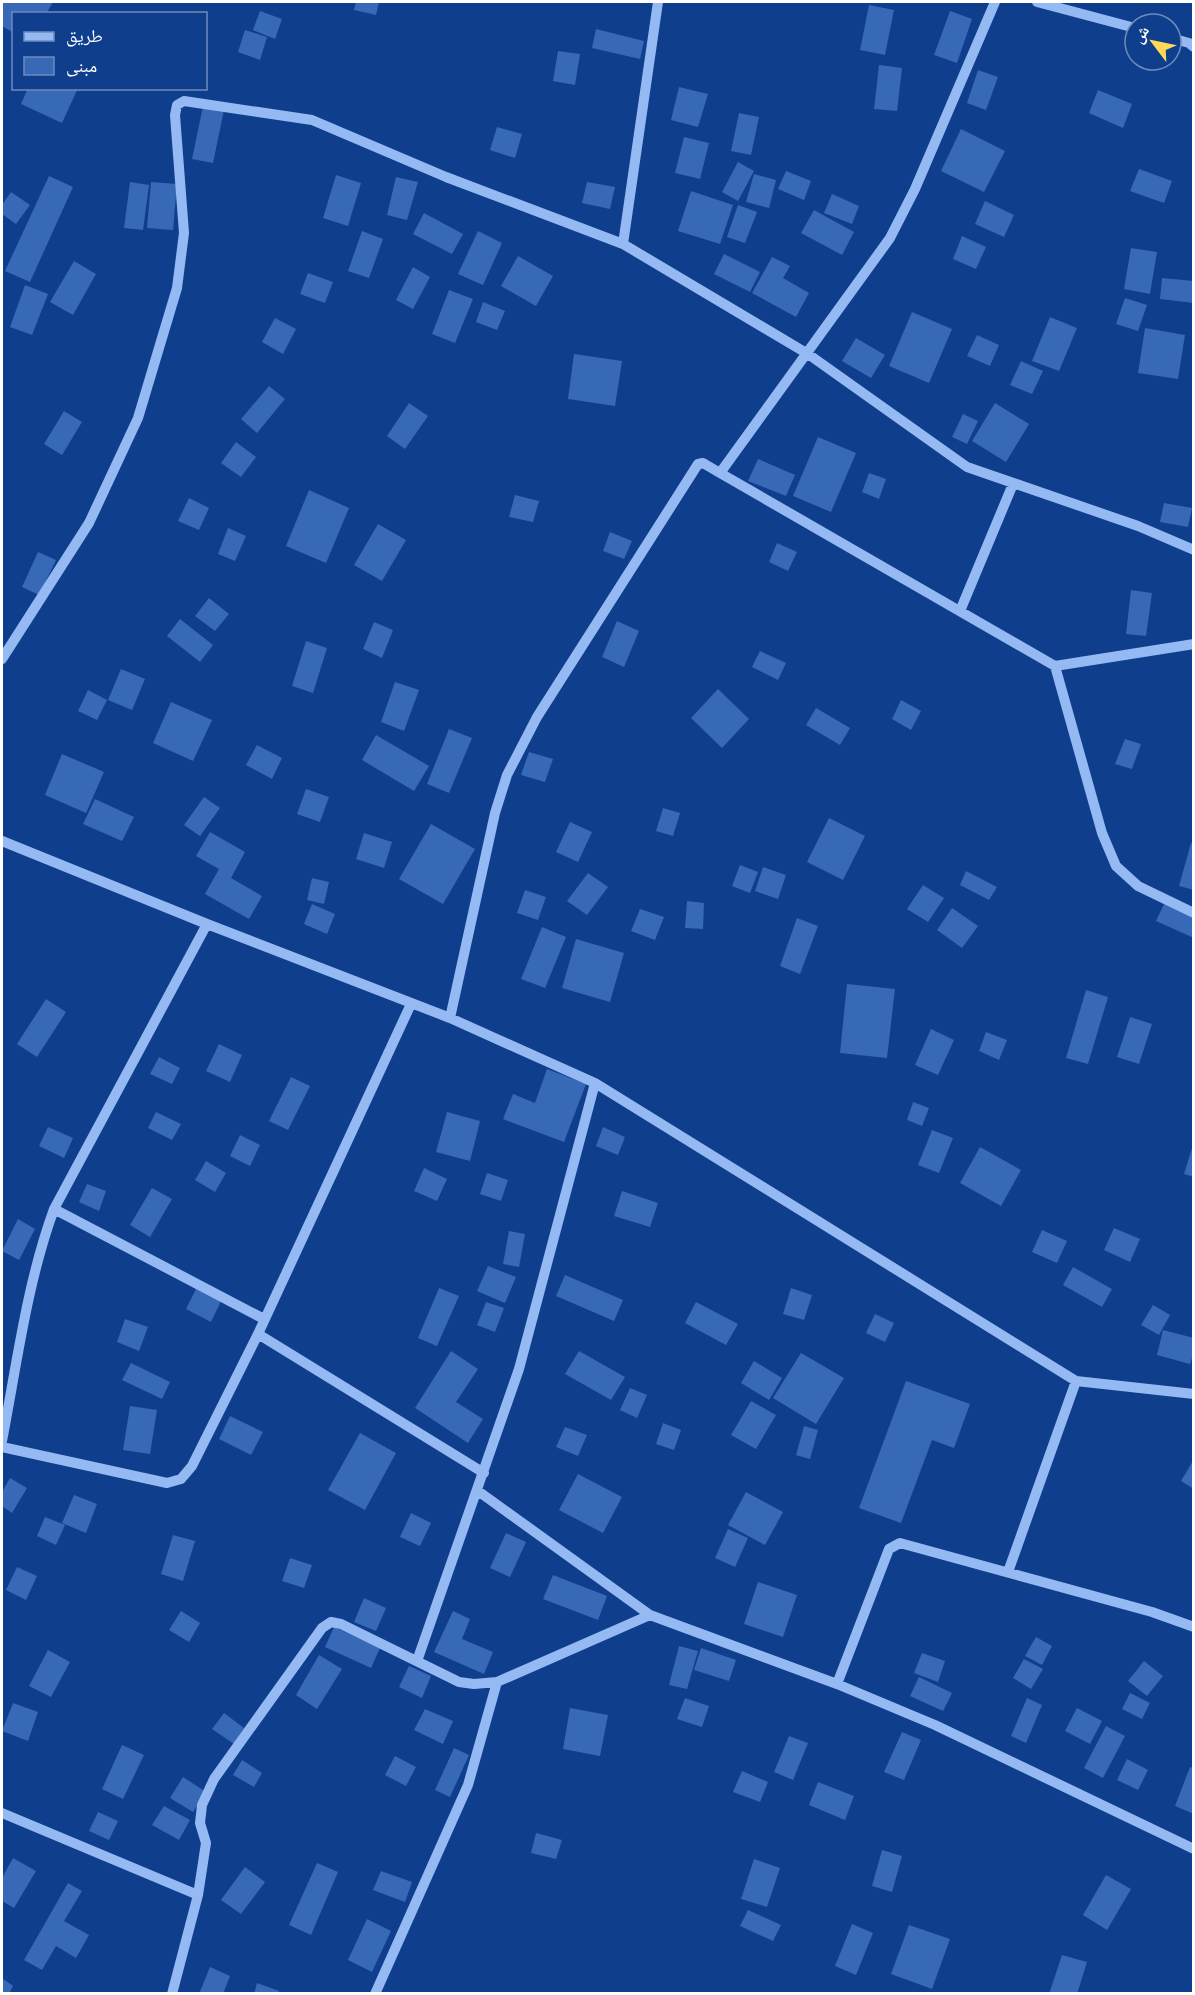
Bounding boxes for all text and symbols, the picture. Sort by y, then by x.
legend [12,12,207,90]
north arrow [1123,12,1183,72]
text: ش [1128,22,1153,47]
text: طريق [66,25,103,47]
text: مبنى [66,55,97,77]

